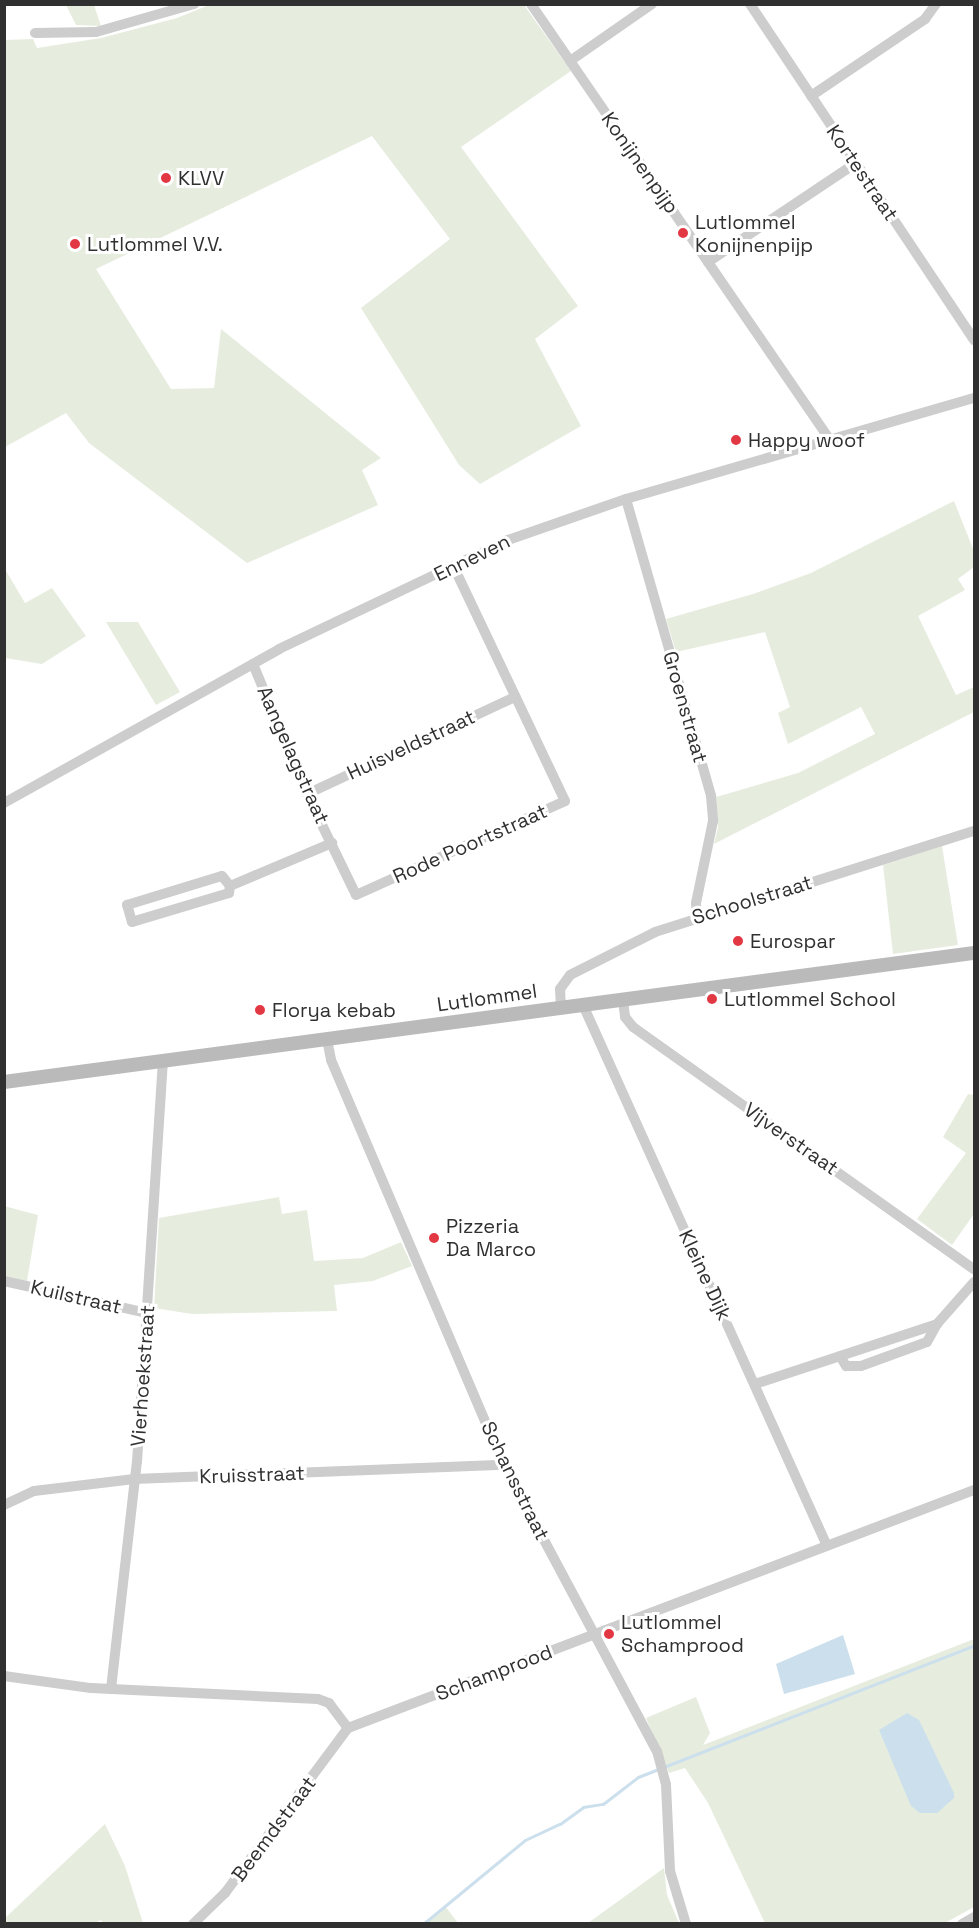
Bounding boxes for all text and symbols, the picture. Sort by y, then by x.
street label: Konijnenpijp [596,108,684,218]
street label: Kortestraat [821,120,903,226]
place label: KLVV [178,166,224,190]
marker: KLVV [159,171,173,185]
place label: Lutlommel Konijnenpijp [695,210,813,257]
marker: Lutlommel Konijnenpijp [676,226,690,240]
place label: Lutlommel V.V. [87,232,223,256]
marker: Lutlommel V.V. [68,237,82,251]
place label: Happy woof [748,428,865,452]
marker: Happy woof [729,433,743,447]
street label: Enneven [430,529,514,587]
street label: Groenstraat [658,648,712,766]
street label: Aangelagstraat [252,682,334,828]
street label: Huisveldstraat [343,705,479,785]
street label: Rode Poortstraat [389,799,551,889]
street label: Schoolstraat [689,870,815,930]
place label: Eurospar [750,929,835,953]
marker: Eurospar [731,934,745,948]
street label: Lutlommel [435,979,539,1017]
place label: Lutlommel School [724,987,896,1011]
marker: Lutlommel School [705,992,719,1006]
place label: Florya kebab [272,998,396,1022]
marker: Florya kebab [253,1003,267,1017]
street label: Vijverstraat [739,1098,843,1180]
place label: Pizzeria Da Marco [446,1214,536,1261]
street label: Kleine Dijk [674,1226,736,1324]
marker: Pizzeria Da Marco [427,1231,441,1245]
street label: Kuilstraat [28,1275,124,1319]
street label: Vierhoekstraat [126,1304,160,1448]
street label: Schansstraat [476,1418,554,1544]
street label: Kruisstraat [199,1461,305,1489]
place label: Lutlommel Schamprood [621,1610,744,1657]
marker: Lutlommel Schamprood [602,1627,616,1641]
street label: Schamprood [432,1640,556,1706]
street label: Beemdstraat [227,1772,321,1886]

